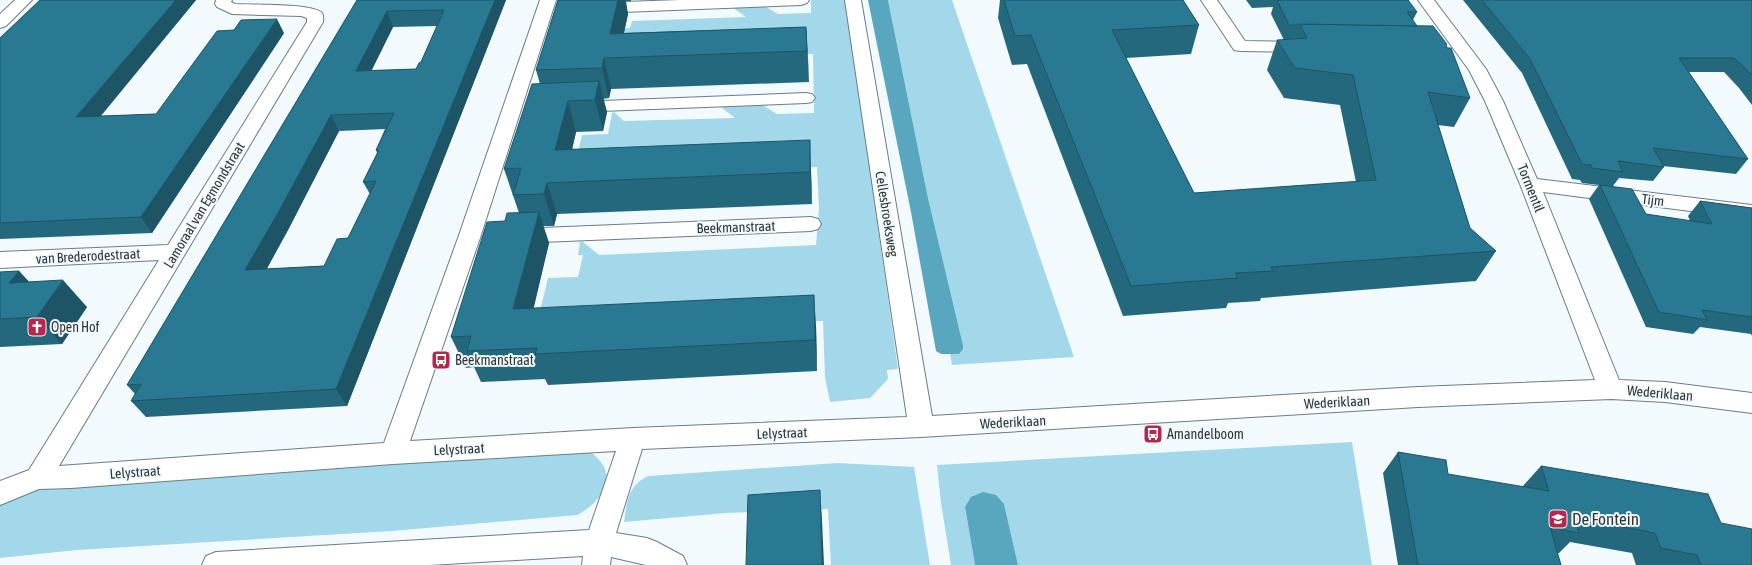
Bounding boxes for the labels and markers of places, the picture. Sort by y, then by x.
church icon: Open Hof [26,316,48,338]
place label: Open Hof [51,319,100,335]
bus stop icon: Beekmanstraat [430,349,452,371]
place label: Beekmanstraat [455,352,534,368]
bus stop icon: Amandelboom [1142,423,1164,445]
place label: Amandelboom [1167,426,1244,442]
school or university icon: De Fontein [1547,508,1569,530]
place label: De Fontein [1572,509,1639,529]

